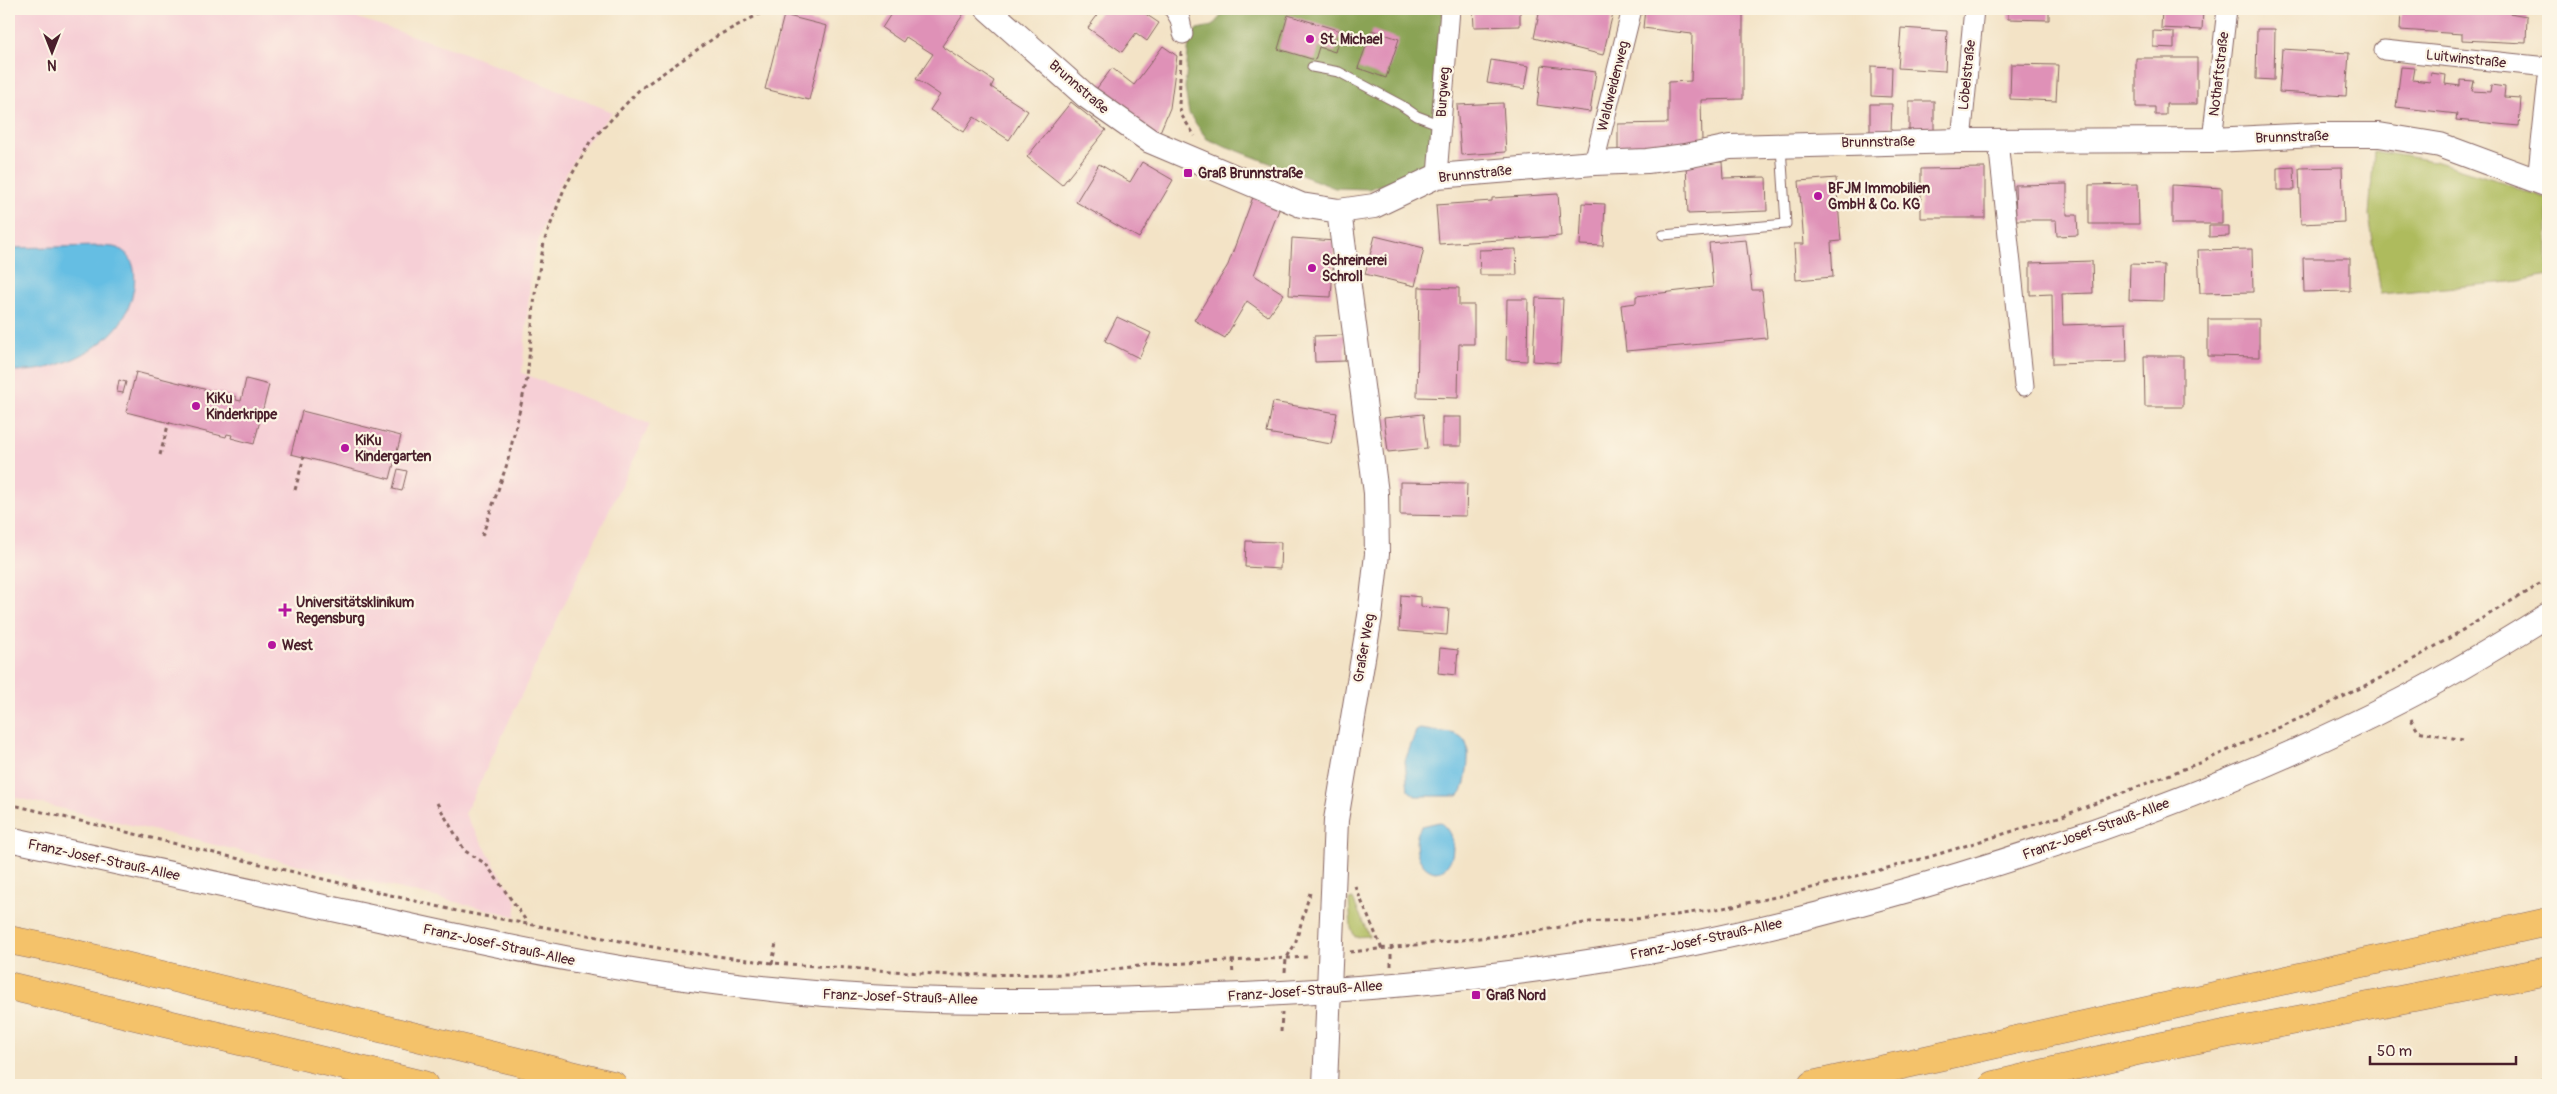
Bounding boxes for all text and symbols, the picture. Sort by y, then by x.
north arrow [28,28,78,78]
place label: St. Michael [1320,31,1383,48]
street label: Nothaftstraße [2205,31,2233,117]
marker: St. Michael [1304,33,1316,45]
street label: Waldweidenweg [1594,39,1632,133]
street label: Löbelstraße [1955,39,1979,111]
street label: Luitwinstraße [2425,46,2507,72]
text: N [47,56,57,73]
street label: Brunnstraße [1046,56,1112,118]
street label: Burgweg [1433,66,1453,118]
street label: Brunnstraße [2255,127,2329,147]
street label: Brunnstraße [1841,133,1915,151]
street label: Brunnstraße [1438,162,1513,186]
place label: Graß Brunnstraße [1198,165,1304,182]
marker: Graß Brunnstraße [1182,167,1194,179]
place label: BFJM Immobilien GmbH & Co. KG [1828,180,1930,213]
marker: BFJM Immobilien GmbH & Co. KG [1812,190,1824,202]
place label: Schreinerei Schroll [1322,252,1387,285]
marker: Schreinerei Schroll [1306,262,1318,274]
place label: KiKu Kinderkrippe [206,390,278,423]
marker: KiKu Kinderkrippe [190,400,202,412]
place label: KiKu Kindergarten [355,432,431,465]
marker: KiKu Kindergarten [339,442,351,454]
place label: Universitätsklinikum Regensburg [296,594,415,627]
marker: Universitätsklinikum Regensburg [278,603,292,617]
street label: Graßer Weg [1350,612,1378,684]
place label: West [282,637,313,654]
marker: West [266,639,278,651]
street label: Franz-Josef-Strauß-Allee [2020,794,2172,863]
street label: Franz-Josef-Strauß-Allee [26,836,182,884]
street label: Franz-Josef-Strauß-Allee [1628,915,1784,963]
street label: Franz-Josef-Strauß-Allee [421,921,577,969]
street label: Franz-Josef-Strauß-Allee [1227,977,1383,1005]
street label: Franz-Josef-Strauß-Allee [822,986,978,1008]
place label: Graß Nord [1486,987,1546,1004]
marker: Graß Nord [1470,989,1482,1001]
scale bar [2370,1034,2516,1066]
text: 50 m [2377,1042,2412,1061]

